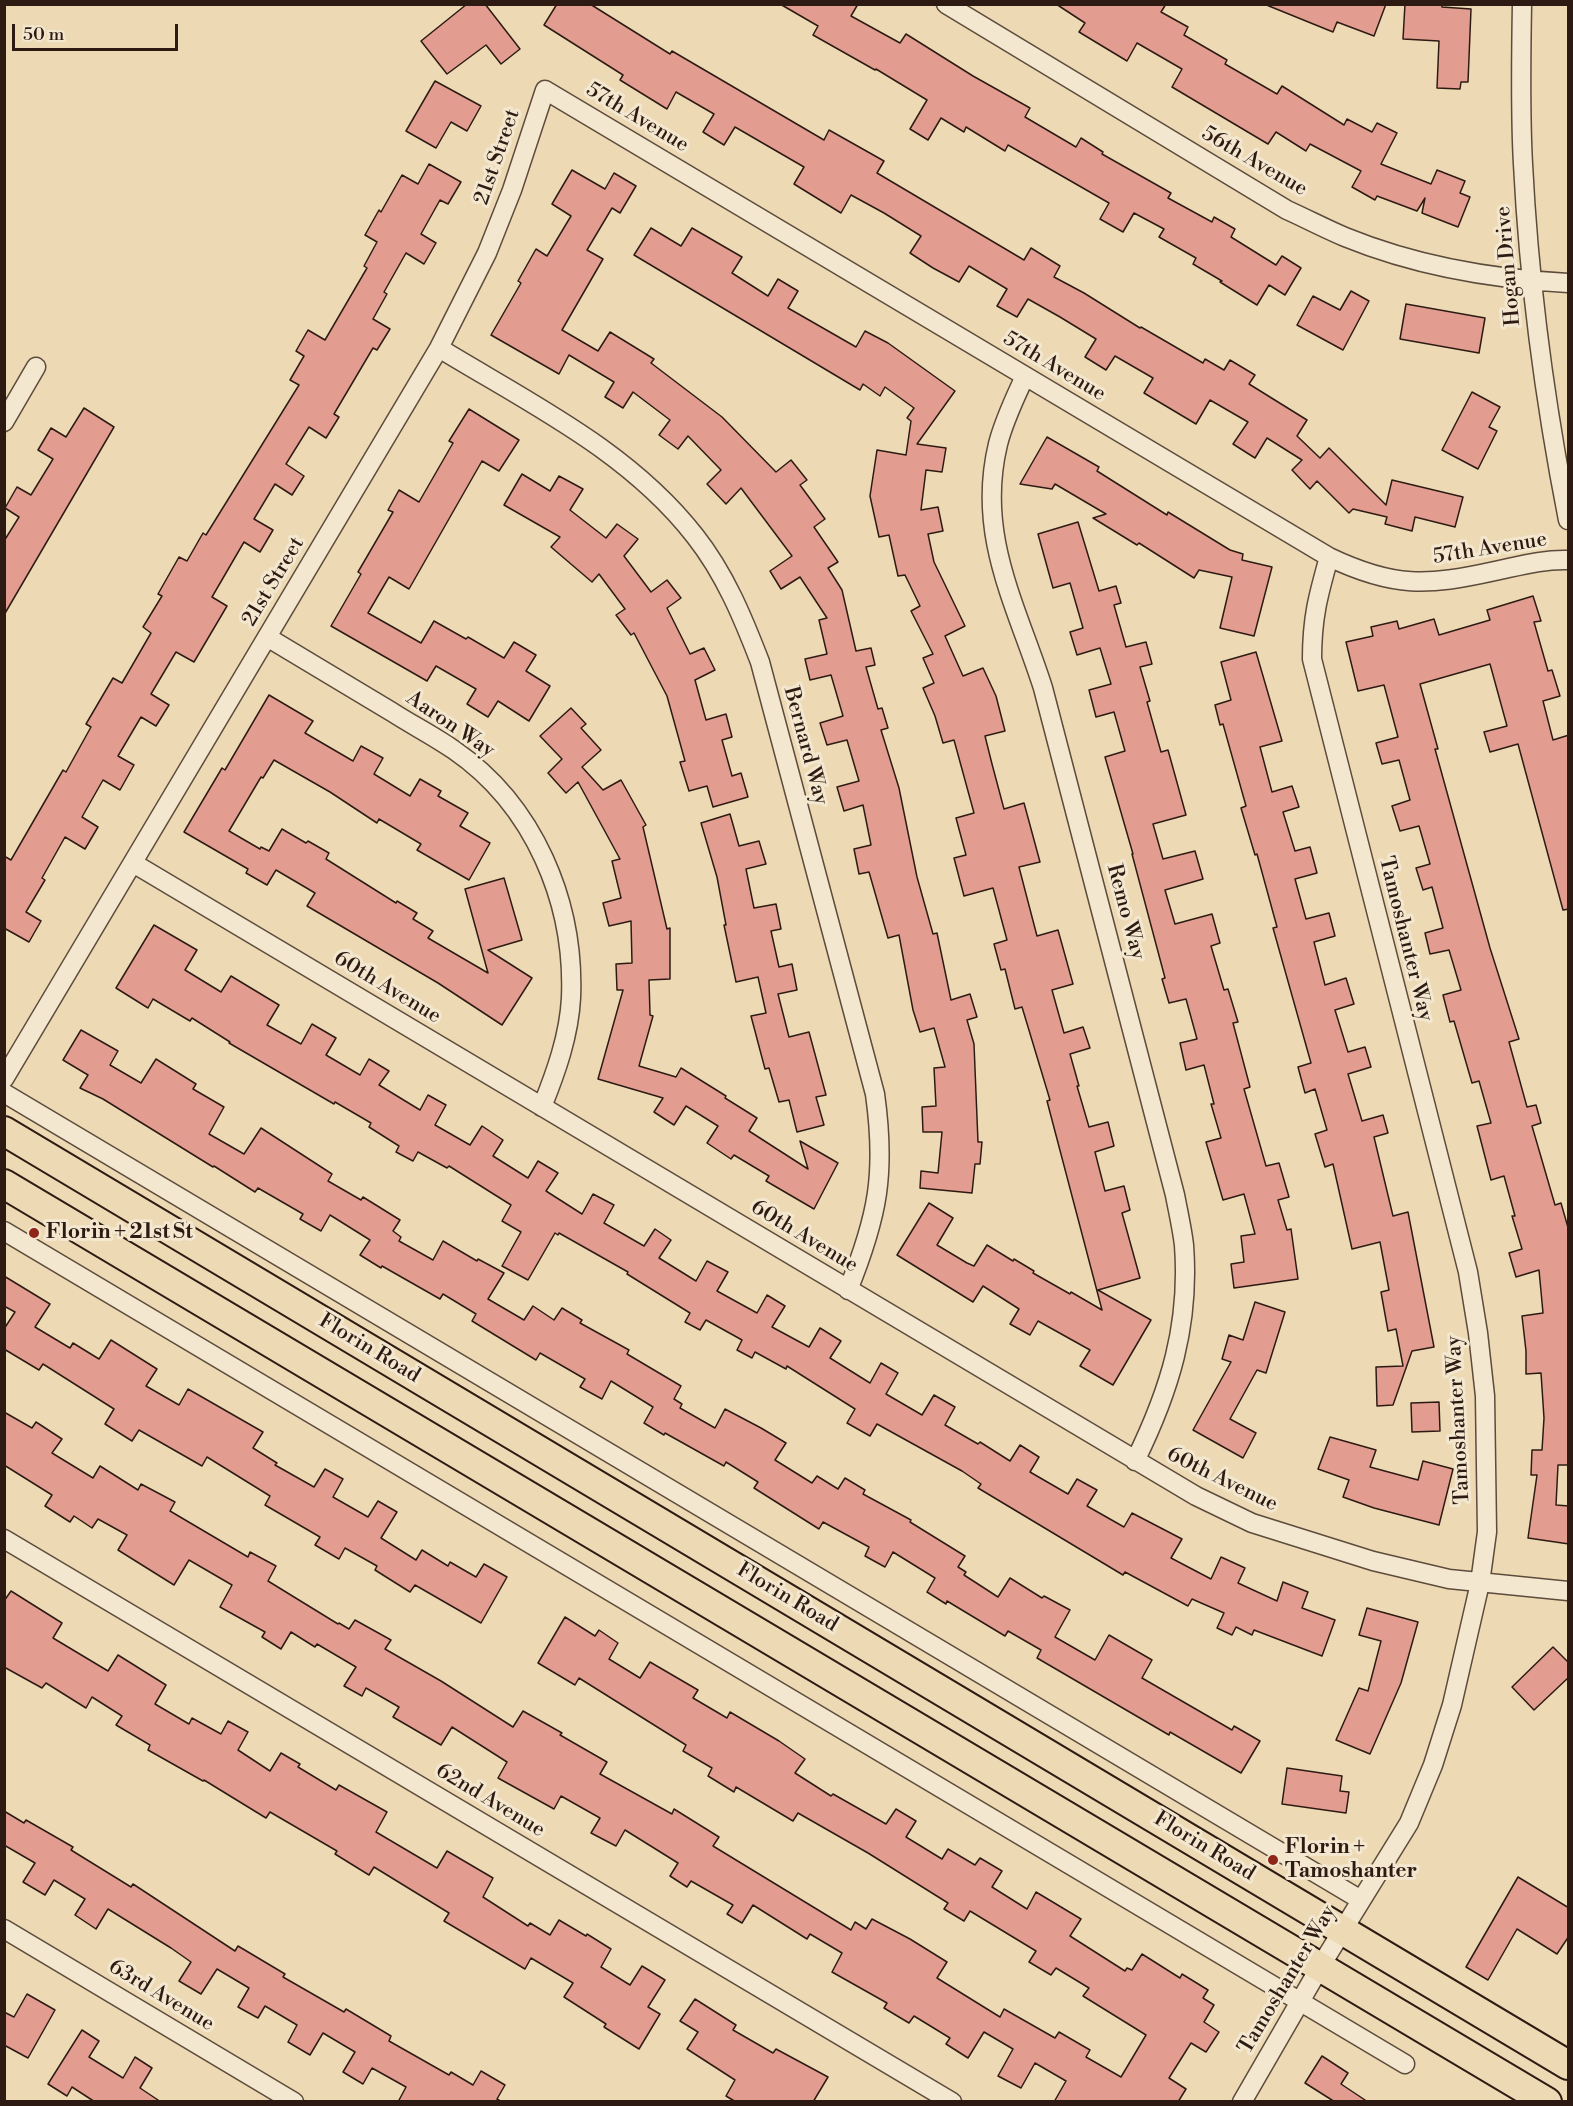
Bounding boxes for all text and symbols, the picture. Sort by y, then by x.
scale bar [15,12,182,50]
text: 50 m [23,23,64,46]
street label: 57th Avenue [581,78,693,158]
street label: 21st Street [470,106,526,208]
street label: 56th Avenue [1197,122,1311,202]
street label: Hogan Drive [1491,205,1527,327]
street label: 57th Avenue [998,327,1110,407]
street label: 57th Avenue [1431,528,1549,570]
street label: 21st Street [238,533,310,631]
street label: Bernard Way [777,684,833,808]
street label: Aaron Way [401,686,499,764]
street label: Tamoshanter Way [1372,854,1438,1024]
street label: Remo Way [1100,861,1150,963]
street label: 60th Avenue [329,946,445,1030]
street label: 60th Avenue [746,1195,862,1279]
place label: Florin + 21st St [46,1220,193,1246]
marker: Florin + 21st St [27,1226,41,1240]
street label: Florin Road [314,1309,424,1389]
street label: Tamoshanter Way [1442,1335,1476,1505]
street label: 60th Avenue [1162,1442,1282,1518]
street label: Florin Road [732,1558,842,1638]
street label: 62nd Avenue [431,1759,549,1843]
street label: Florin Road [1149,1807,1259,1887]
place label: Florin + Tamoshanter [1285,1835,1417,1885]
marker: Florin + Tamoshanter [1266,1853,1280,1867]
street label: Tamoshanter Way [1234,1901,1342,2059]
street label: 63rd Avenue [104,1955,218,2037]

